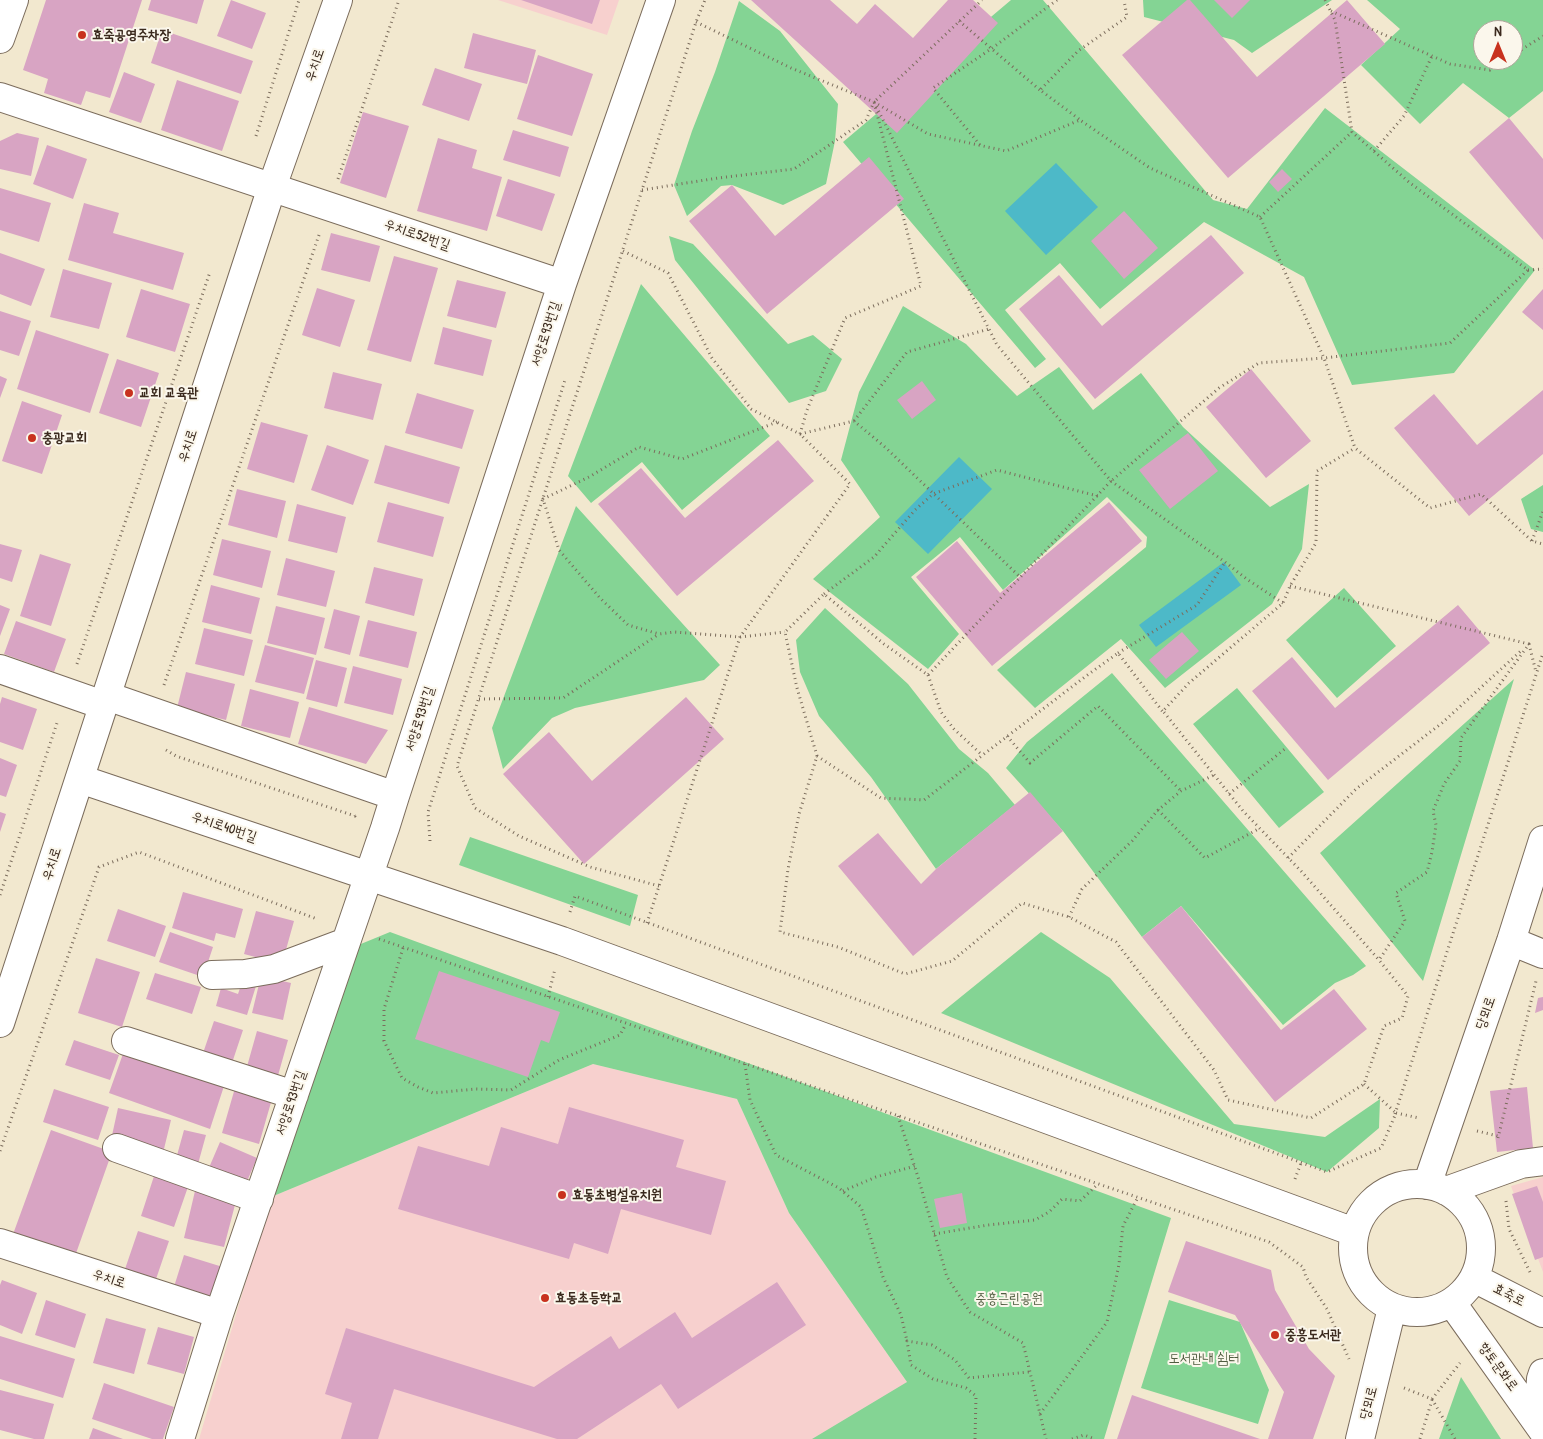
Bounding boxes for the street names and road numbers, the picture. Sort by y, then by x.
street label: 우치로 [302,46,328,84]
street label: 우치로52번길 [382,216,452,254]
street label: 서양로93번길 [528,299,564,369]
street label: 우치로 [175,427,201,465]
street label: 서양로93번길 [402,684,438,754]
street label: 우치로40번길 [189,808,259,846]
street label: 우치로 [39,845,65,883]
street label: 당뫼로 [1473,994,1499,1032]
street label: 서양로93번길 [272,1068,310,1138]
street label: 우치로 [90,1266,128,1292]
street label: 효죽로 [1490,1280,1528,1310]
street label: 향토문화로 [1475,1339,1521,1395]
street label: 당뫼로 [1357,1385,1381,1421]

